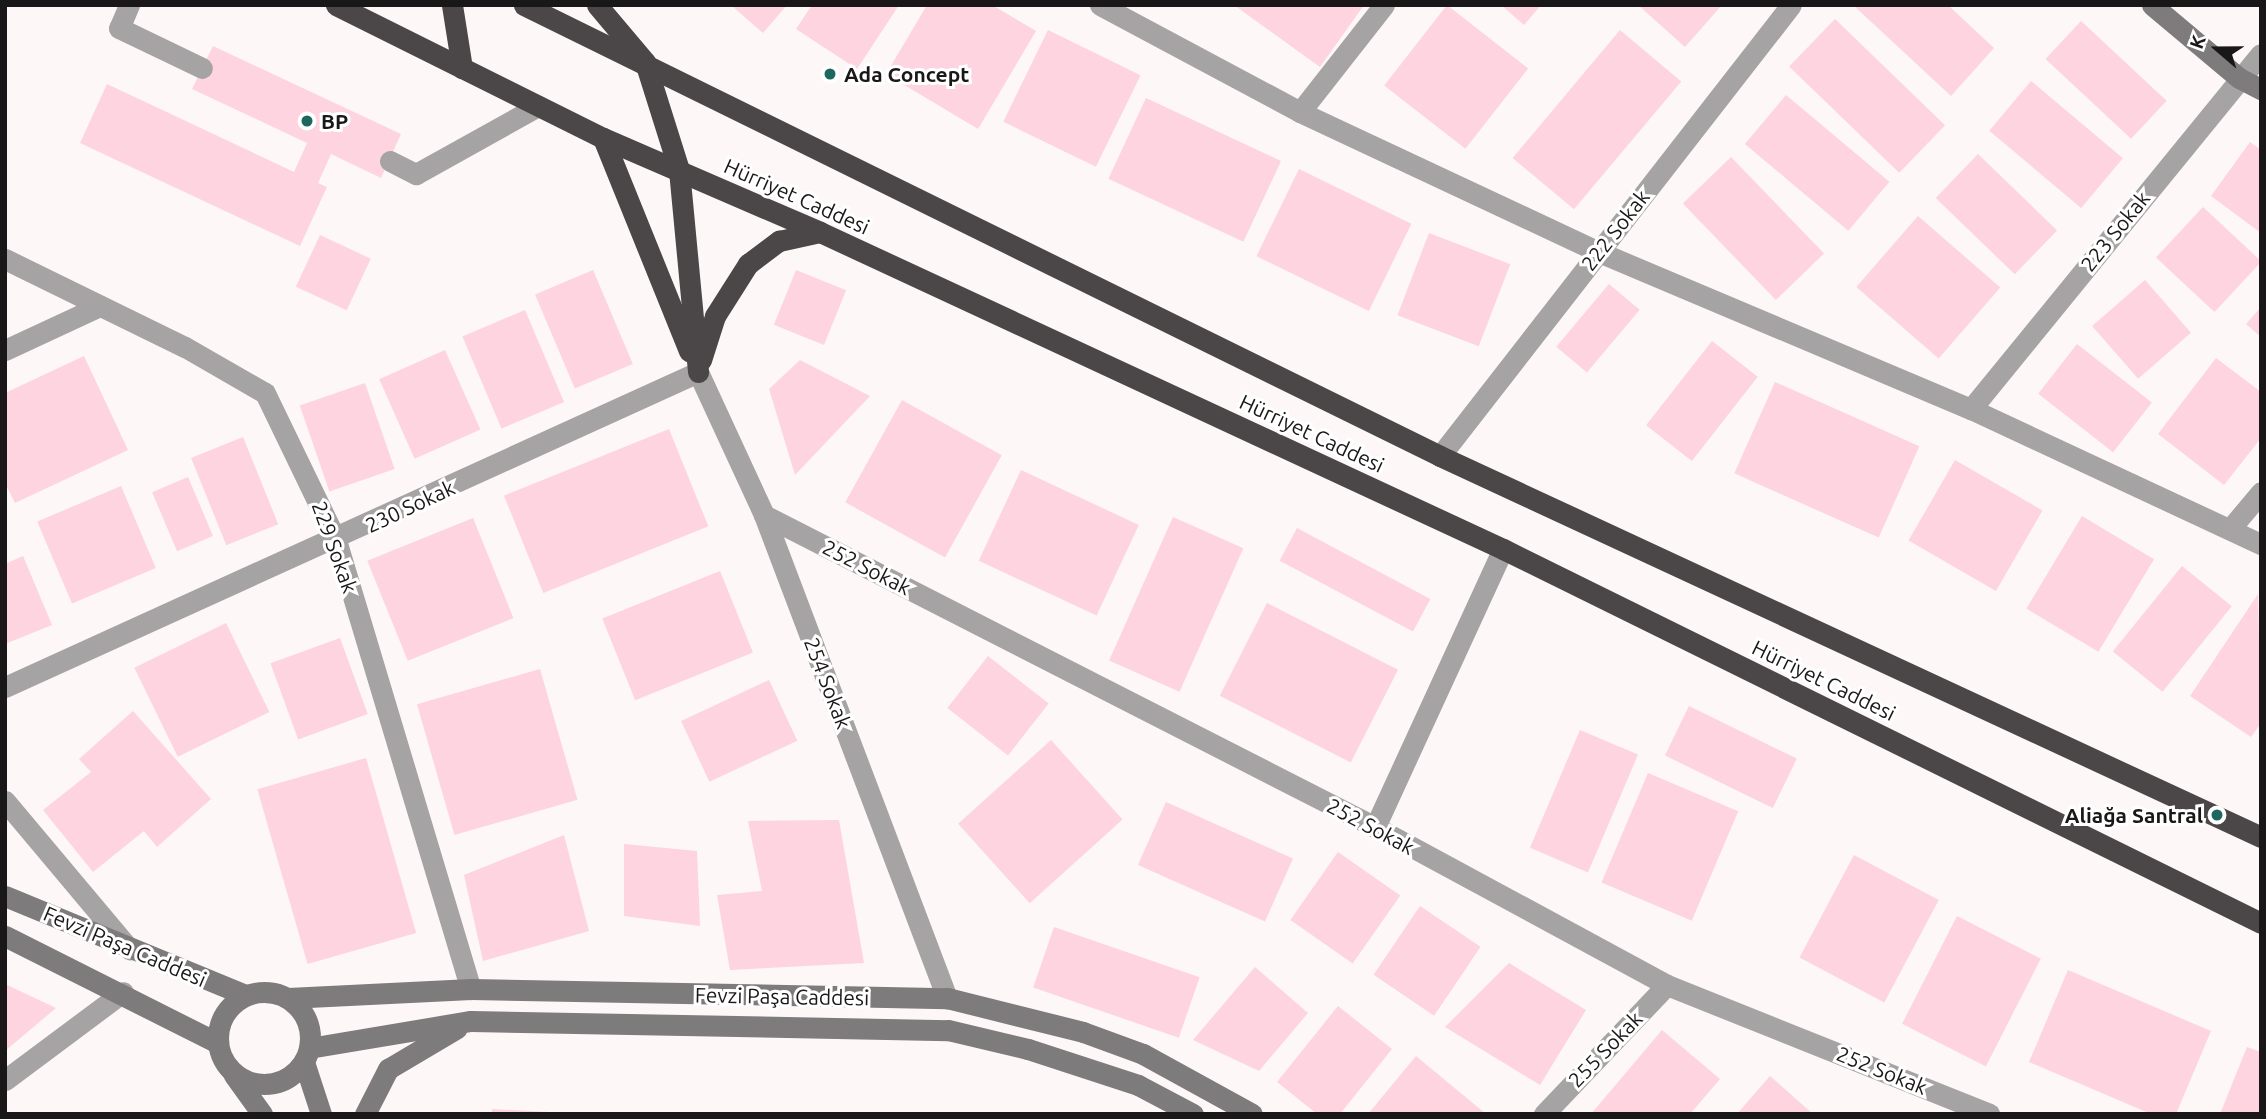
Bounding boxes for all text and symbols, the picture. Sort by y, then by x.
north arrow [2182,14,2252,84]
text: K [2185,32,2210,52]
place label: Ada Concept [844,61,969,87]
marker: Ada Concept [822,66,838,82]
place label: BP [321,108,348,134]
marker: BP [299,113,315,129]
street label: Hürriyet Caddesi [720,153,874,239]
street label: 222 Sokak [1576,185,1654,275]
street label: 223 Sokak [2075,186,2155,276]
street label: Hürriyet Caddesi [1236,389,1388,477]
street label: 230 Sokak [361,474,459,538]
street label: 229 Sokak [307,498,363,596]
street label: 252 Sokak [819,534,915,600]
street label: 254 Sokak [799,634,857,732]
street label: Hürriyet Caddesi [1748,634,1900,726]
street label: 252 Sokak [1323,792,1419,860]
place label: Aliağa Santral [2065,802,2203,828]
marker: Aliağa Santral [2209,807,2225,823]
street label: Fevzi Paşa Caddesi [40,900,210,992]
street label: Fevzi Paşa Caddesi [695,982,869,1010]
street label: 255 Sokak [1563,1006,1647,1092]
street label: 252 Sokak [1833,1040,1931,1100]

